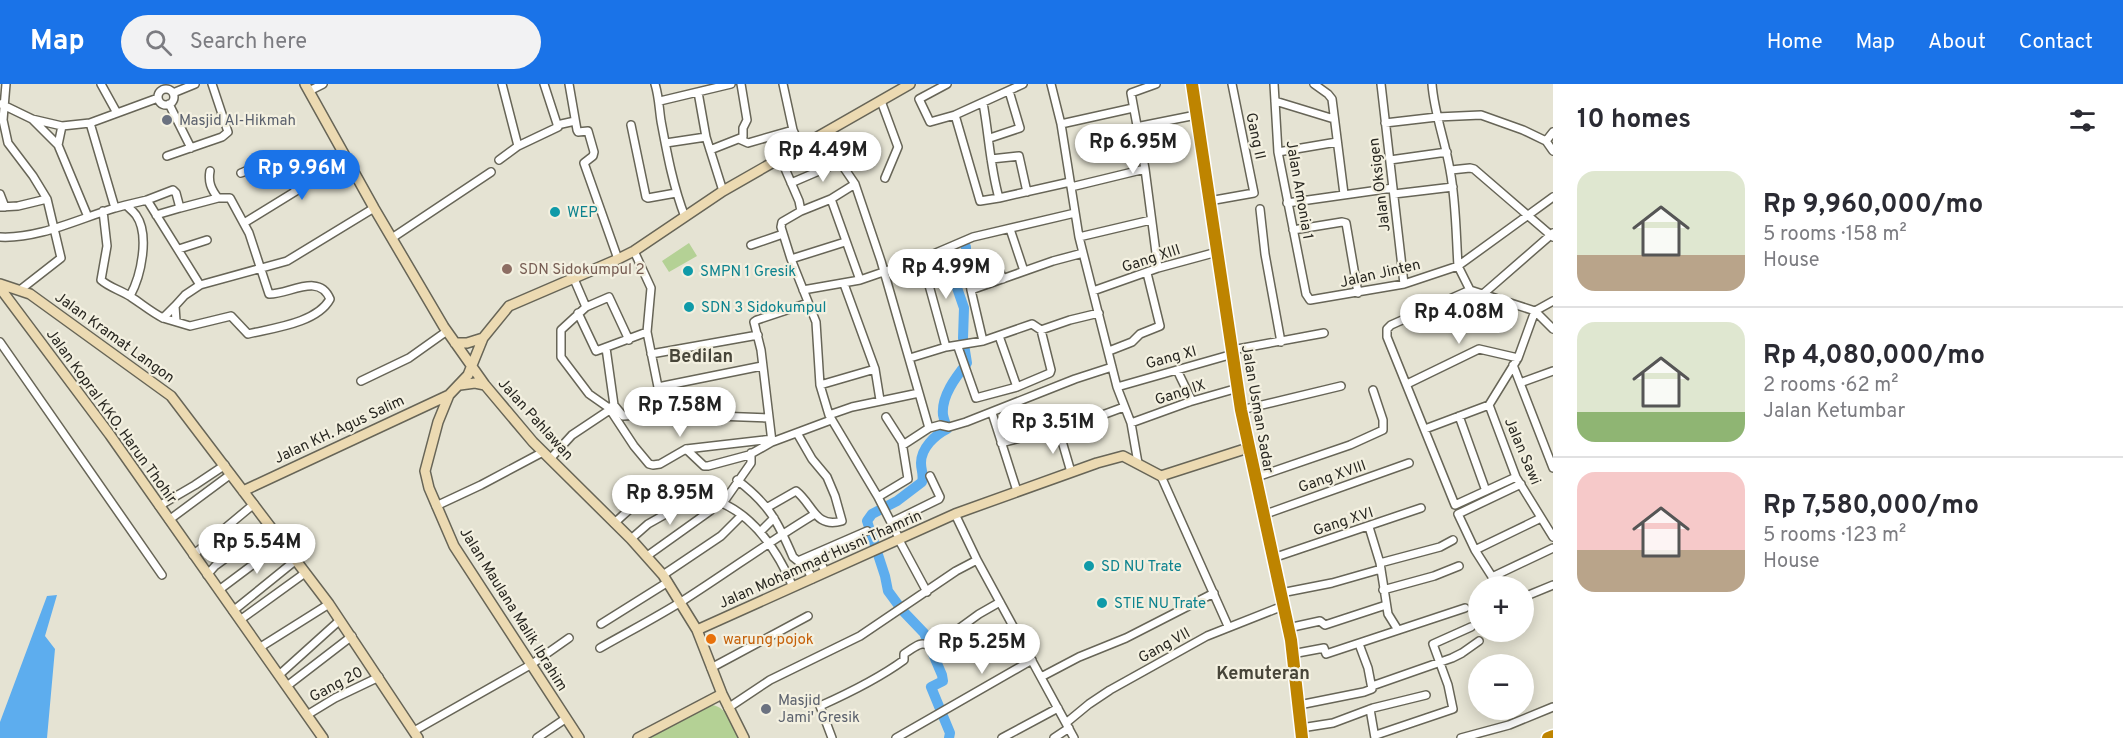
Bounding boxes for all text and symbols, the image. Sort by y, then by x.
search box [121,15,541,69]
text: Map [30,24,85,60]
icon: search [142,26,175,59]
text: Search here [190,29,307,56]
text: Home [1767,29,1823,56]
text: Map [1856,29,1895,56]
text: About [1928,29,1986,56]
text: Contact [2019,29,2093,56]
text: 10 homes [1577,104,1691,137]
icon: filters [2066,104,2099,137]
street label: Gang II [1240,111,1269,162]
place label: Masjid Al-Hikmah [179,112,296,131]
marker: Masjid Al-Hikmah [160,113,174,127]
pin: Rp 6.95M [1071,124,1195,175]
text: Rp 6.95M [1089,130,1177,156]
pin: Rp 4.49M [761,132,885,183]
street label: Jalan Oksigen [1365,137,1396,233]
text: Rp 4.49M [778,138,868,164]
street label: Jalan Amonia 1 [1280,139,1317,241]
pin: Rp 9.96M [240,150,364,201]
text: Rp 9.96M [258,156,346,182]
text: Rp 9,960,000/mo [1763,189,1983,222]
icon: home [1625,195,1697,267]
place label: WEP [567,204,598,223]
marker: WEP [548,205,562,219]
text: 5 rooms · 158 m² [1763,222,1907,248]
street label: Gang XIII [1120,241,1183,278]
text: House [1763,248,1819,274]
pin: Rp 4.99M [884,249,1008,300]
text: Rp 4.99M [902,255,990,281]
street label: Jalan Jinten [1338,256,1423,293]
place label: SDN Sidokumpul 2 [519,261,645,280]
marker: SDN Sidokumpul 2 [500,262,514,276]
place label: SMPN 1 Gresik [700,263,796,282]
marker: SMPN 1 Gresik [681,264,695,278]
street label: Jalan Kramat Langon [50,288,178,388]
pin: Rp 4.08M [1397,294,1521,345]
place label: SDN 3 Sidokumpul [701,299,826,318]
marker: SDN 3 Sidokumpul [682,300,696,314]
text: Rp 4.08M [1414,300,1504,326]
street label: Jalan Kopral KKO. Harun Thohir [41,326,181,508]
text: Rp 4,080,000/mo [1763,340,1985,373]
street label: Gang XI [1144,343,1199,374]
street label: Jalan Usman Sadar [1236,344,1277,475]
district label: Bedilan [669,346,733,369]
icon: home [1625,346,1697,418]
text: 2 rooms · 62 m² [1763,373,1899,399]
street label: Jalan Pahlawan [493,375,577,465]
street label: Gang IX [1153,376,1208,411]
pin: Rp 7.58M [618,387,742,438]
street label: Jalan KH. Agus Salim [272,392,408,469]
text: Rp 7.58M [638,393,722,419]
text: Jalan Ketumbar [1763,399,1905,425]
pin: Rp 3.51M [991,404,1115,455]
text: Rp 3.51M [1011,410,1095,436]
street label: Jalan Sawi [1499,415,1544,488]
street label: Gang XVIII [1296,457,1369,498]
pin: Rp 8.95M [608,475,732,526]
text: Rp 8.95M [626,481,714,507]
text: Rp 7,580,000/mo [1763,490,1979,523]
icon: home [1625,496,1697,568]
street label: Gang XVI [1311,504,1376,541]
street label: Jalan Mohammad Husni Thamrin [716,507,925,614]
text: 5 rooms · 123 m² [1763,523,1906,549]
pin: Rp 5.54M [195,524,319,575]
street label: Jalan Maulana Malik Ibrahim [454,524,571,695]
text: Rp 5.54M [212,530,302,556]
text: House [1763,549,1819,575]
place label: SD NU Trate [1101,558,1182,577]
marker: SD NU Trate [1082,559,1096,573]
map controls [1468,576,1534,720]
button: + [1468,576,1534,642]
place label: STIE NU Trate [1114,595,1206,614]
marker: STIE NU Trate [1095,596,1109,610]
pin: Rp 5.25M [920,624,1044,675]
street label: Gang VII [1135,624,1194,668]
text: Rp 5.25M [938,630,1026,656]
place label: warung pojok [723,631,814,650]
marker: warung pojok [704,632,718,646]
button: − [1468,654,1534,720]
street label: Gang 20 [307,663,367,707]
district label: Kemuteran [1216,663,1310,686]
place label: Masjid Jami' Gresik [778,692,860,728]
marker: Masjid Jami' Gresik [759,702,773,716]

